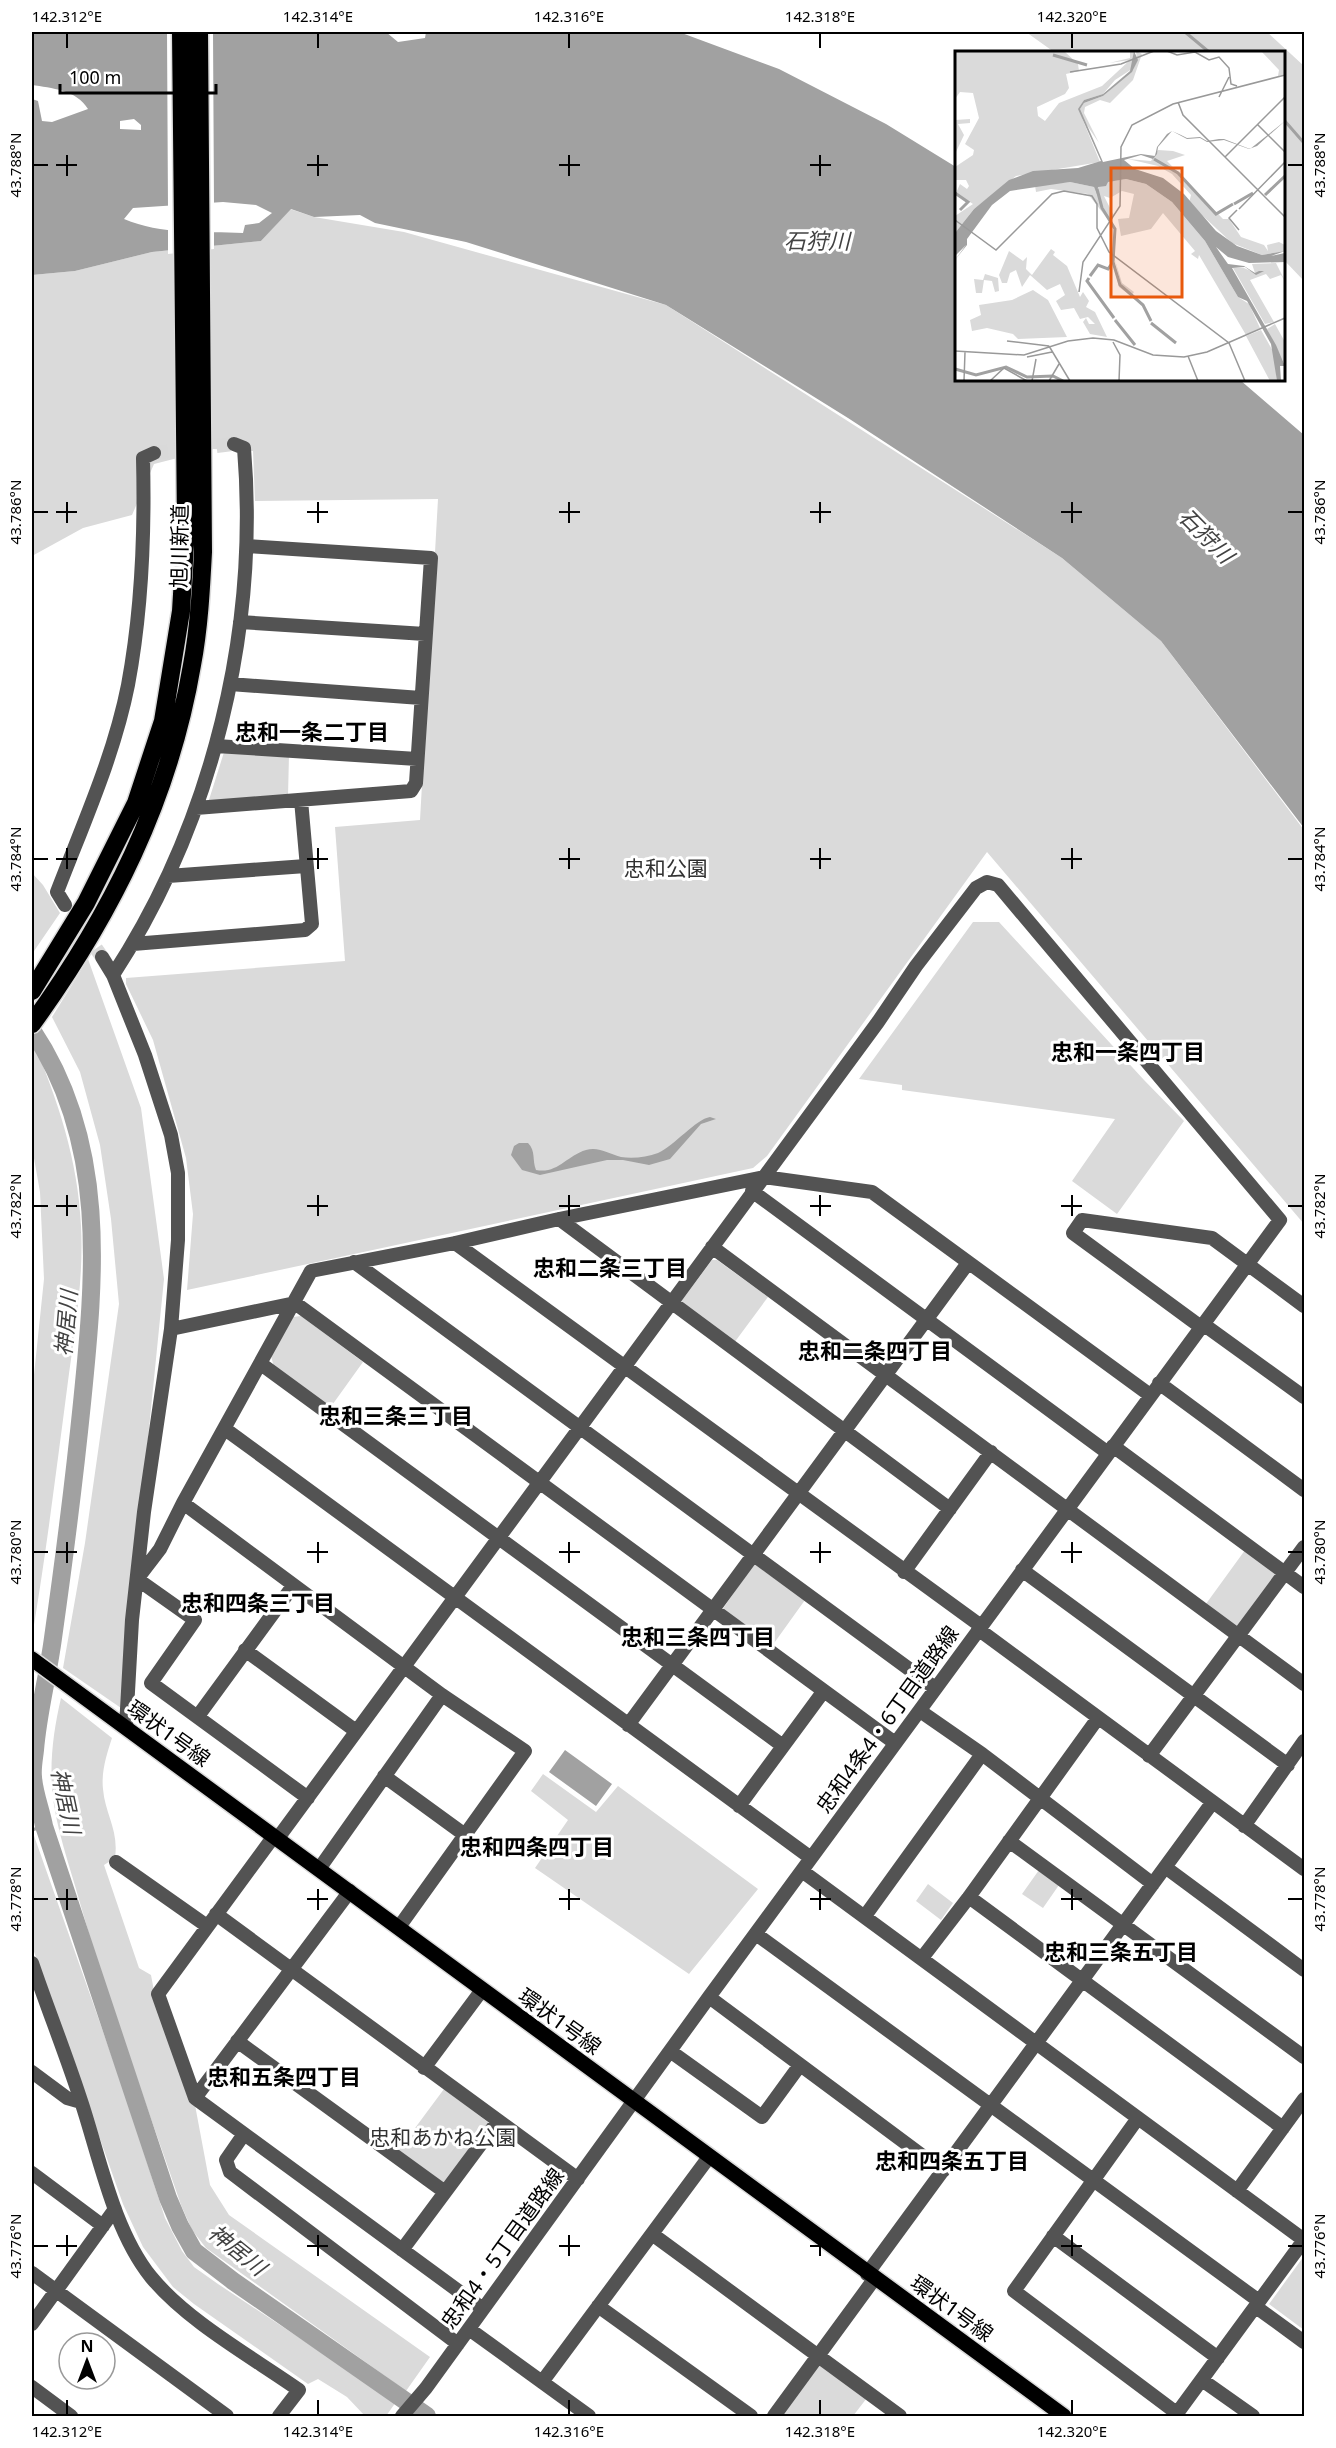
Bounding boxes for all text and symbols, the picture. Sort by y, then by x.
text: 142.312°E [32,6,102,26]
text: 142.314°E [283,6,353,26]
text: 142.316°E [534,6,604,26]
text: 142.318°E [785,6,855,26]
text: 142.320°E [1037,6,1107,26]
inset map [955,51,1285,381]
scale bar [60,57,216,95]
text: 100 m [69,65,121,89]
text: 43.788°N [5,133,25,197]
text: 43.788°N [1309,133,1329,197]
water label: 石狩川 [784,225,852,255]
text: 43.786°N [5,480,25,544]
text: 43.786°N [1309,480,1329,544]
water label: 石狩川 [1173,501,1242,570]
street label: 旭川新道 [164,504,194,588]
district label: 忠和一条二丁目 [235,716,389,746]
text: 43.784°N [5,827,25,891]
text: 43.784°N [1309,827,1329,891]
park label: 忠和公園 [624,854,708,882]
district label: 忠和一条四丁目 [1051,1036,1205,1066]
text: 43.782°N [5,1174,25,1238]
text: 43.782°N [1309,1174,1329,1238]
district label: 忠和二条三丁目 [533,1252,687,1282]
water label: 神居川 [47,1287,83,1357]
district label: 忠和二条四丁目 [798,1335,952,1365]
district label: 忠和三条三丁目 [319,1400,473,1430]
text: 43.780°N [5,1520,25,1584]
text: 43.780°N [1309,1520,1329,1584]
district label: 忠和四条三丁目 [181,1587,335,1617]
street label: 忠和4条4・6丁目道路線 [810,1620,964,1818]
district label: 忠和三条四丁目 [621,1621,775,1651]
street label: 環状1号線 [122,1693,216,1773]
water label: 神居川 [45,1766,89,1838]
district label: 忠和四条四丁目 [460,1831,614,1861]
text: 43.778°N [5,1867,25,1931]
text: 43.778°N [1309,1867,1329,1931]
district label: 忠和三条五丁目 [1044,1936,1198,1966]
street label: 環状1号線 [513,1981,607,2061]
district label: 忠和五条四丁目 [207,2061,361,2091]
park label: 忠和あかね公園 [370,2123,517,2151]
district label: 忠和四条五丁目 [875,2145,1029,2175]
street label: 忠和4・5丁目道路線 [434,2162,570,2334]
text: 43.776°N [5,2214,25,2278]
text: 43.776°N [1309,2214,1329,2278]
water label: 神居川 [203,2217,275,2283]
street label: 環状1号線 [905,2268,999,2348]
north arrow [57,2331,117,2391]
text: N [80,2335,94,2357]
text: 142.312°E [32,2421,102,2441]
text: 142.314°E [283,2421,353,2441]
text: 142.316°E [534,2421,604,2441]
text: 142.318°E [785,2421,855,2441]
text: 142.320°E [1037,2421,1107,2441]

